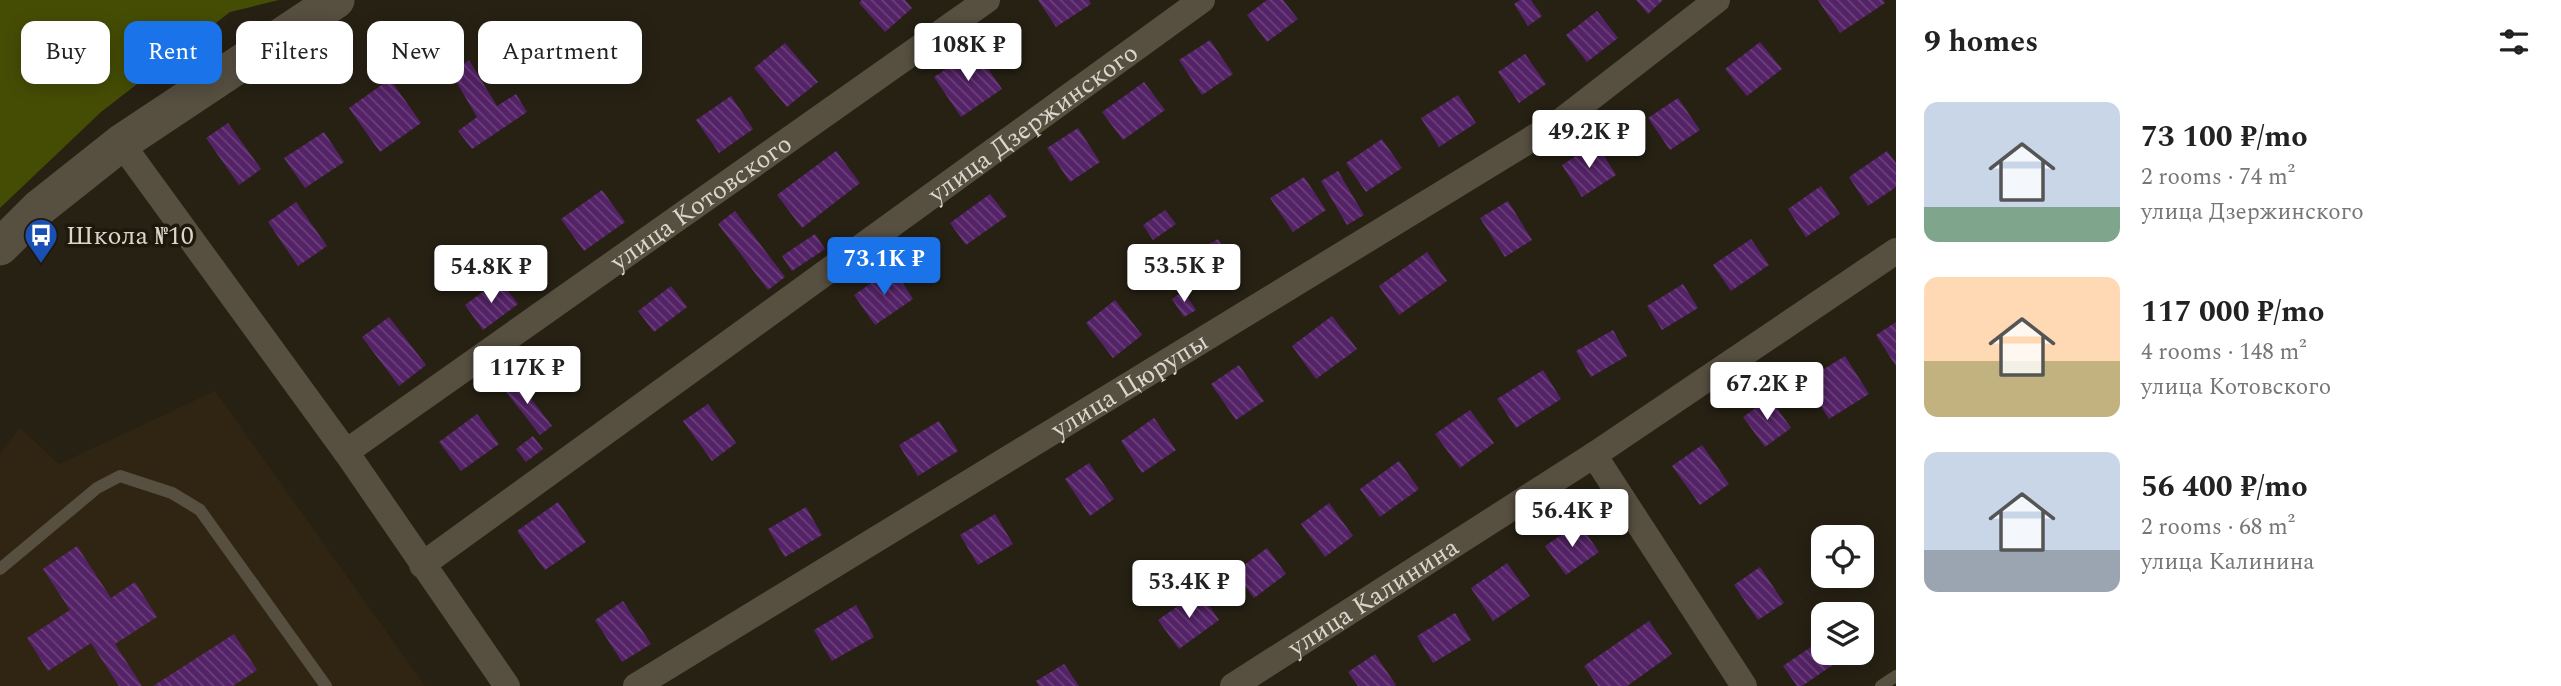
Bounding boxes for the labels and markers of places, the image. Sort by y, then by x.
pin: 108K ₽ [911,24,1025,83]
pin: 49.2K ₽ [1524,110,1654,170]
bus stop icon: Школа №10 [22,216,60,265]
place label: Школа №10 [66,216,194,256]
pin: 73.1K ₽ [819,238,949,297]
pin: 53.5K ₽ [1119,244,1249,304]
pin: 54.8K ₽ [426,246,556,305]
pin: 117K ₽ [470,346,584,406]
pin: 67.2K ₽ [1702,362,1832,422]
pin: 56.4K ₽ [1507,490,1637,549]
pin: 53.4K ₽ [1124,560,1254,620]

